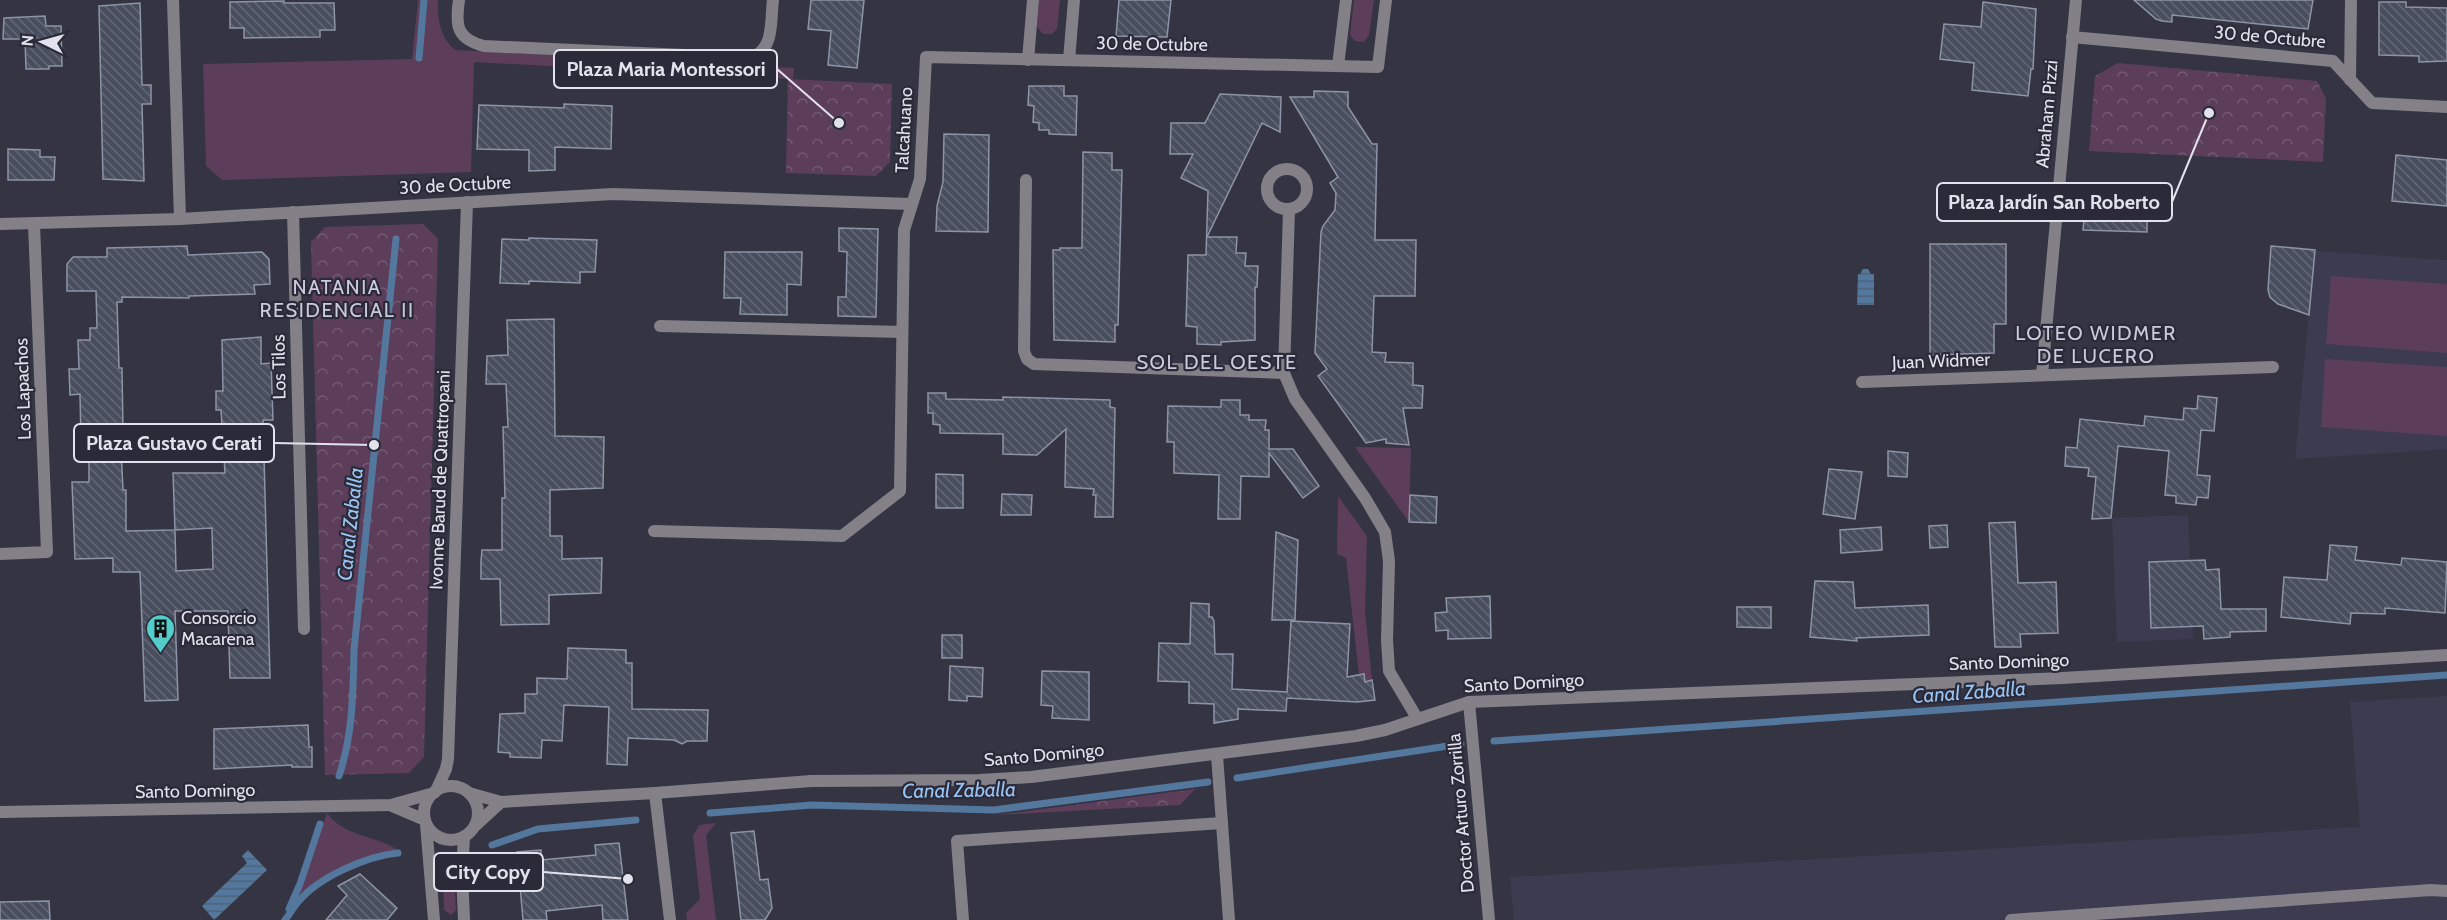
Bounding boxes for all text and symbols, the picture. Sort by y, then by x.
north arrow [12,12,72,72]
street label: 30 de Octubre [2213,21,2327,53]
street label: 30 de Octubre [1096,32,1208,56]
text: N [18,34,38,47]
callout: Plaza Maria Montessori [554,50,777,88]
text: Plaza Maria Montessori [567,57,765,81]
street label: Abraham Pizzi [2031,59,2063,169]
street label: Talcahuano [891,86,917,173]
street label: 30 de Octubre [399,171,511,199]
callout: Plaza Jardín San Roberto [1937,183,2172,221]
text: Plaza Jardín San Roberto [1948,190,2160,214]
district label: NATANIA RESIDENCIAL II [259,275,415,322]
district label: LOTEO WIDMER DE LUCERO [2015,321,2177,368]
street label: Los Tilos [267,334,291,400]
street label: Los Lapachos [10,338,36,440]
street label: Juan Widmer [1891,348,1991,374]
district label: SOL DEL OESTE [1136,350,1298,374]
street label: Ivonne Barud de Quattropani [425,370,455,590]
callout: Plaza Gustavo Cerati [74,424,274,462]
text: Plaza Gustavo Cerati [86,431,262,455]
water label: Canal Zaballa [332,466,368,582]
place label: Consorcio Macarena [181,607,257,650]
building icon: Consorcio Macarena [144,612,176,654]
street label: Santo Domingo [1948,649,2070,675]
street label: Santo Domingo [1463,669,1585,697]
water label: Canal Zaballa [1911,676,2027,708]
street label: Doctor Arturo Zorrilla [1443,732,1479,894]
street label: Santo Domingo [983,739,1105,771]
water label: Canal Zaballa [902,777,1016,803]
street label: Santo Domingo [135,779,255,803]
callout: City Copy [434,853,543,891]
text: City Copy [446,860,531,884]

